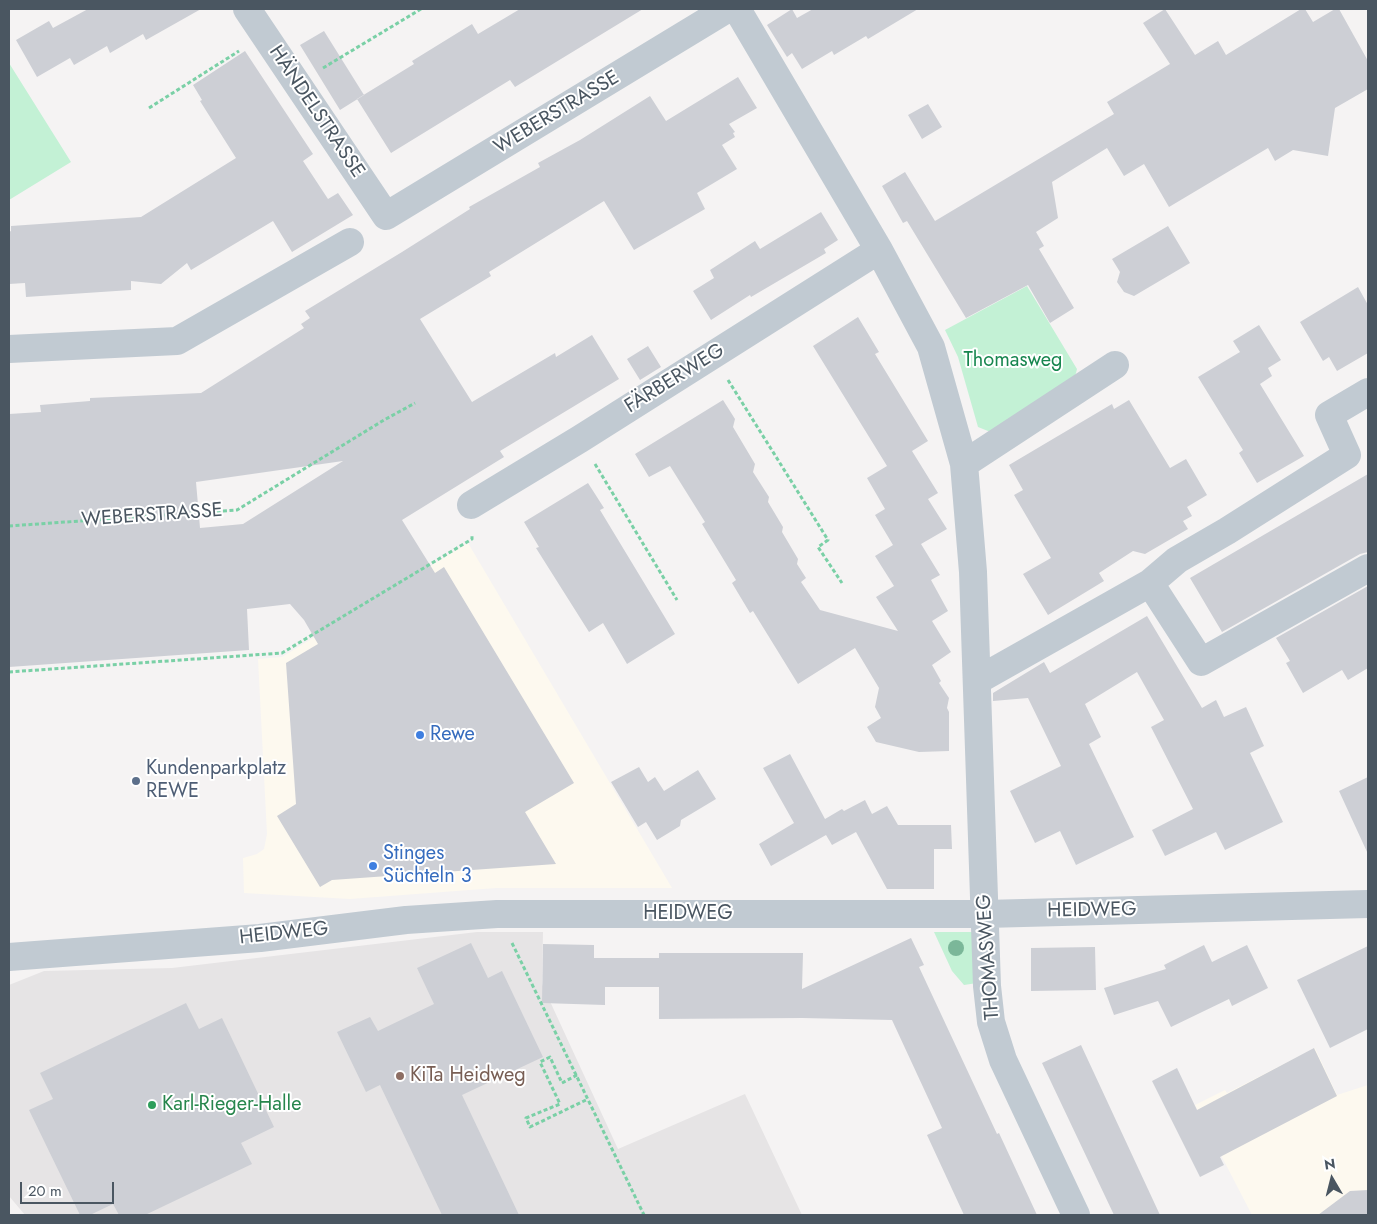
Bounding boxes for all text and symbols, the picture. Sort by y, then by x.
street label: HÄNDELSTRASSE [263,41,369,183]
street label: WEBERSTRASSE [490,66,624,160]
street label: FÄRBERWEG [621,339,729,419]
park label: Thomasweg [964,349,1062,373]
street label: WEBERSTRASSE [80,499,224,533]
place label: Rewe [430,723,475,747]
marker: Rewe [414,729,426,741]
place label: Kundenparkplatz REWE [146,757,286,804]
marker: Kundenparkplatz REWE [130,775,142,787]
place label: Stinges Süchteln 3 [383,842,472,889]
marker: Stinges Süchteln 3 [367,860,379,872]
street label: THOMASWEG [973,893,1005,1021]
street label: HEIDWEG [1047,898,1137,924]
street label: HEIDWEG [643,902,733,926]
street label: HEIDWEG [238,917,330,951]
place label: KiTa Heidweg [410,1064,526,1088]
marker: KiTa Heidweg [394,1070,406,1082]
place label: Karl-Rieger-Halle [162,1093,301,1117]
marker: Karl-Rieger-Halle [146,1099,158,1111]
text: N [1323,1153,1337,1175]
north arrow [1307,1154,1357,1204]
scale bar [22,1172,116,1204]
text: 20 m [28,1180,62,1202]

